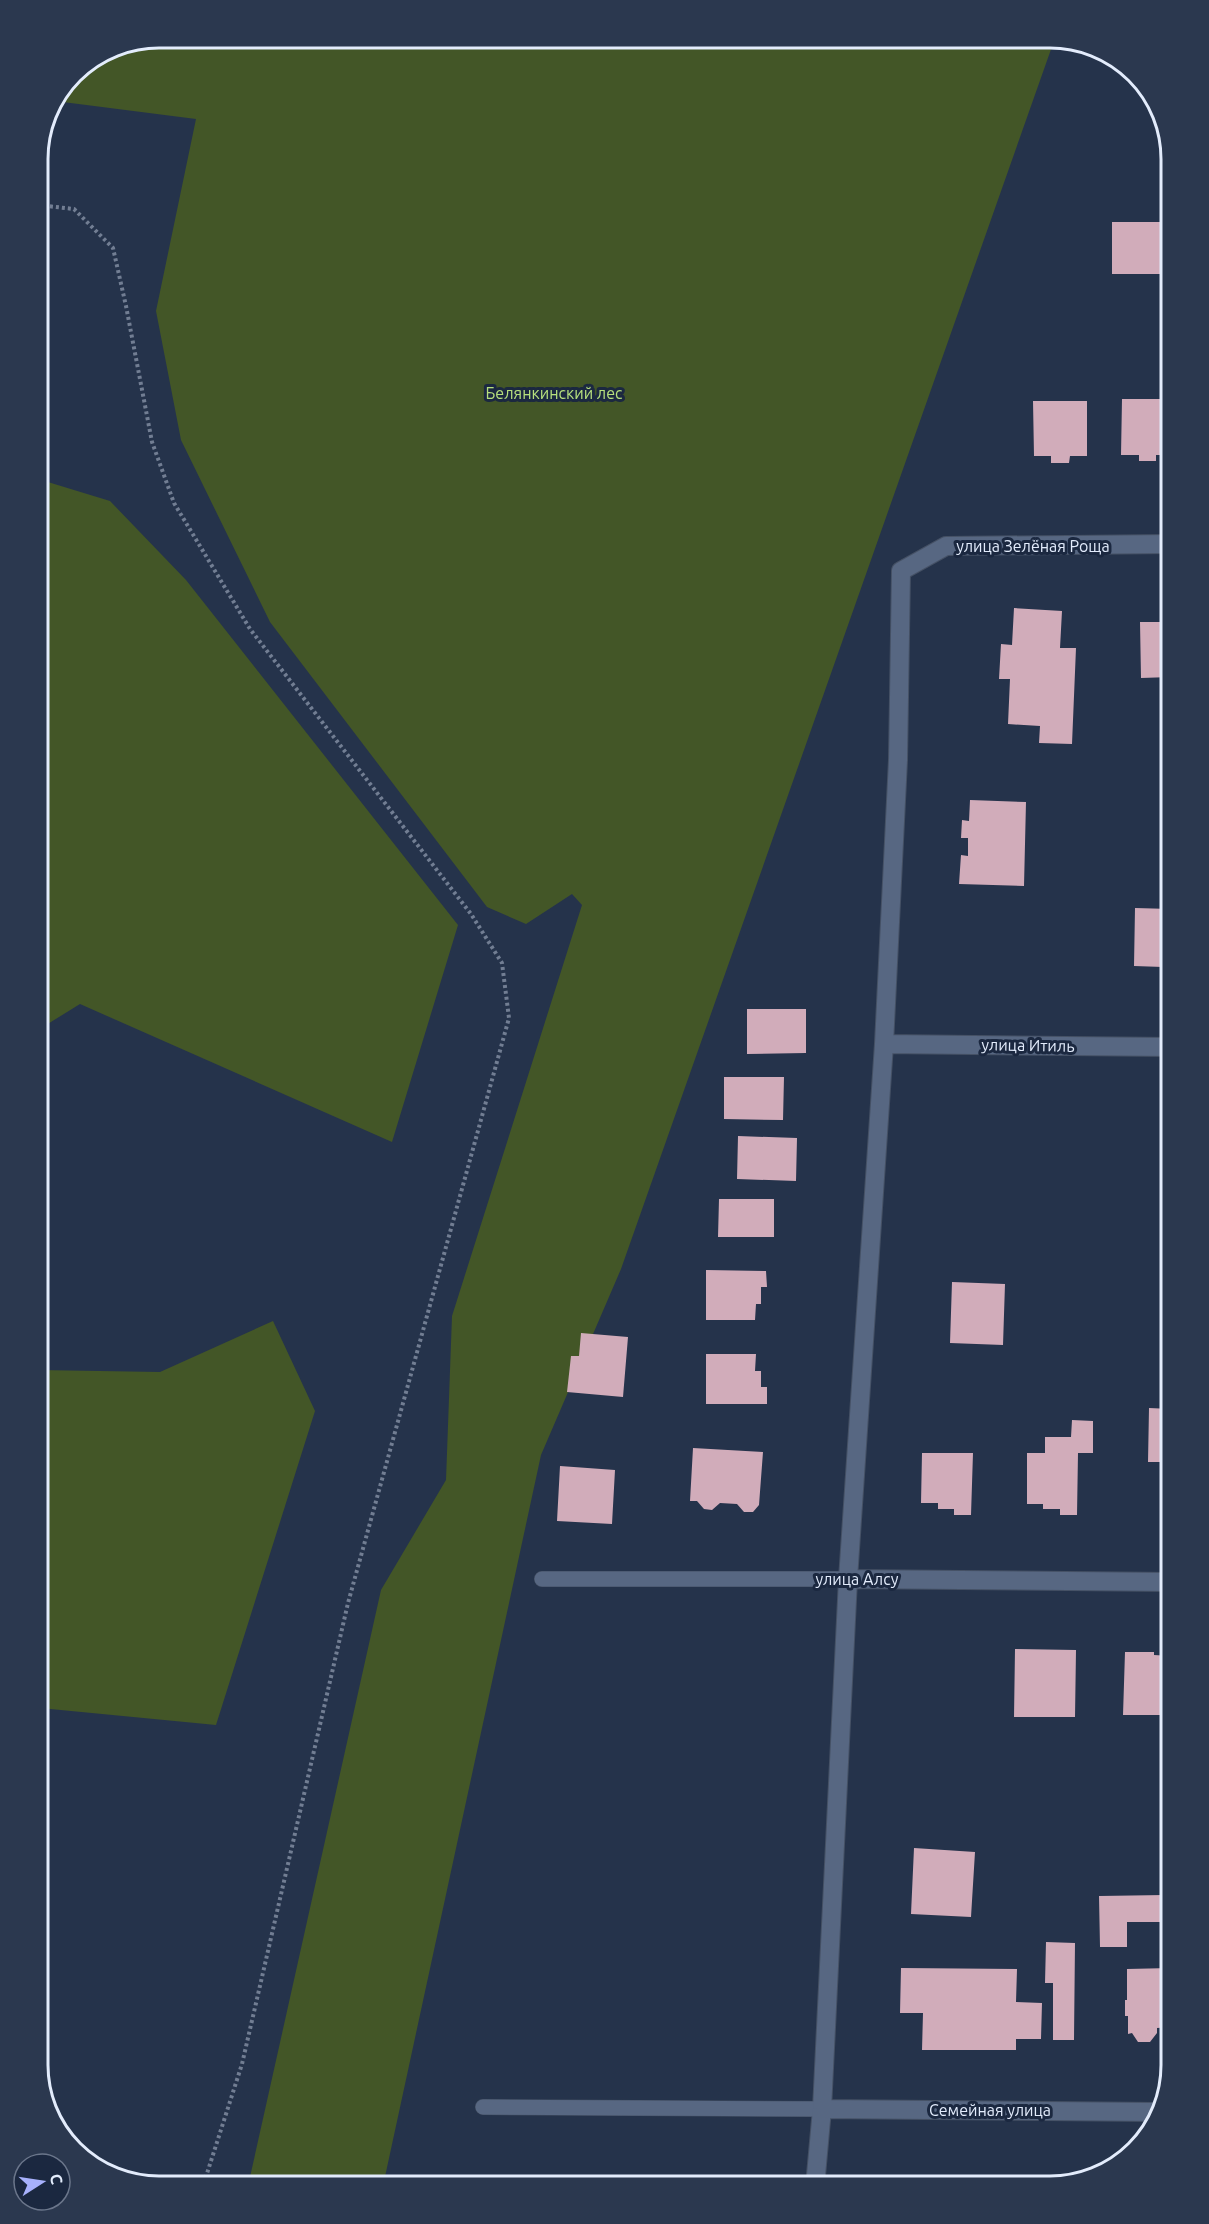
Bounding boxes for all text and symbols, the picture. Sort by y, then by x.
park label: Белянкинский лес [486,384,623,402]
street label: улица Зелёная Роща [956,537,1110,555]
street label: улица Итиль [981,1035,1075,1055]
street label: улица Алсу [816,1570,899,1588]
street label: Семейная улица [929,2101,1051,2119]
north arrow [12,2152,72,2212]
text: С [47,2172,67,2186]

